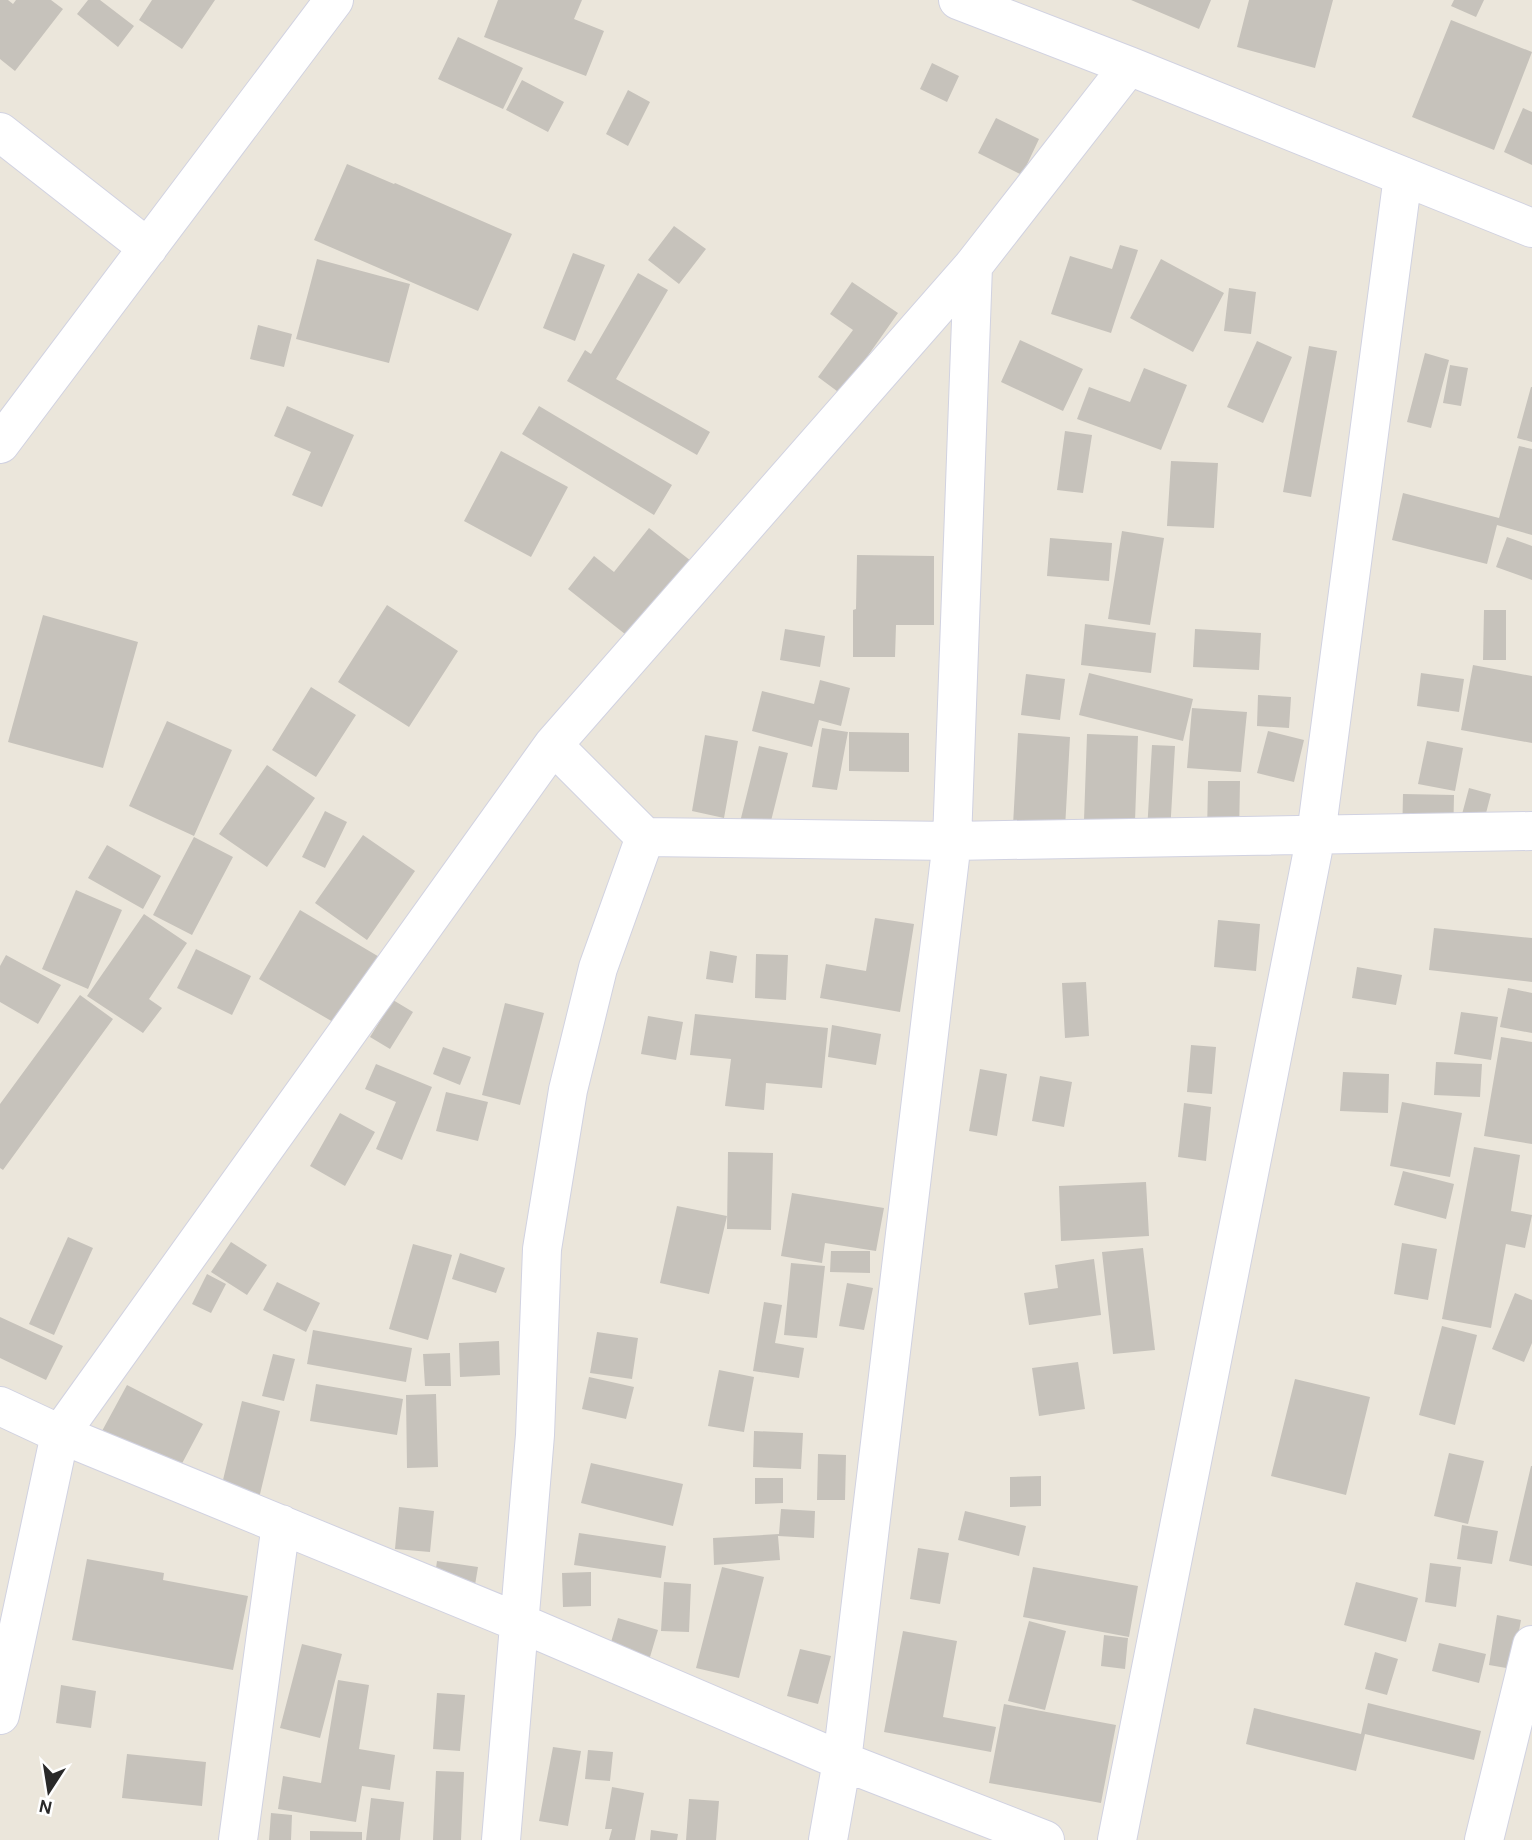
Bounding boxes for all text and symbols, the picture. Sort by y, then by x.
north arrow [14,1756,84,1826]
text: N [37,1794,55,1819]

